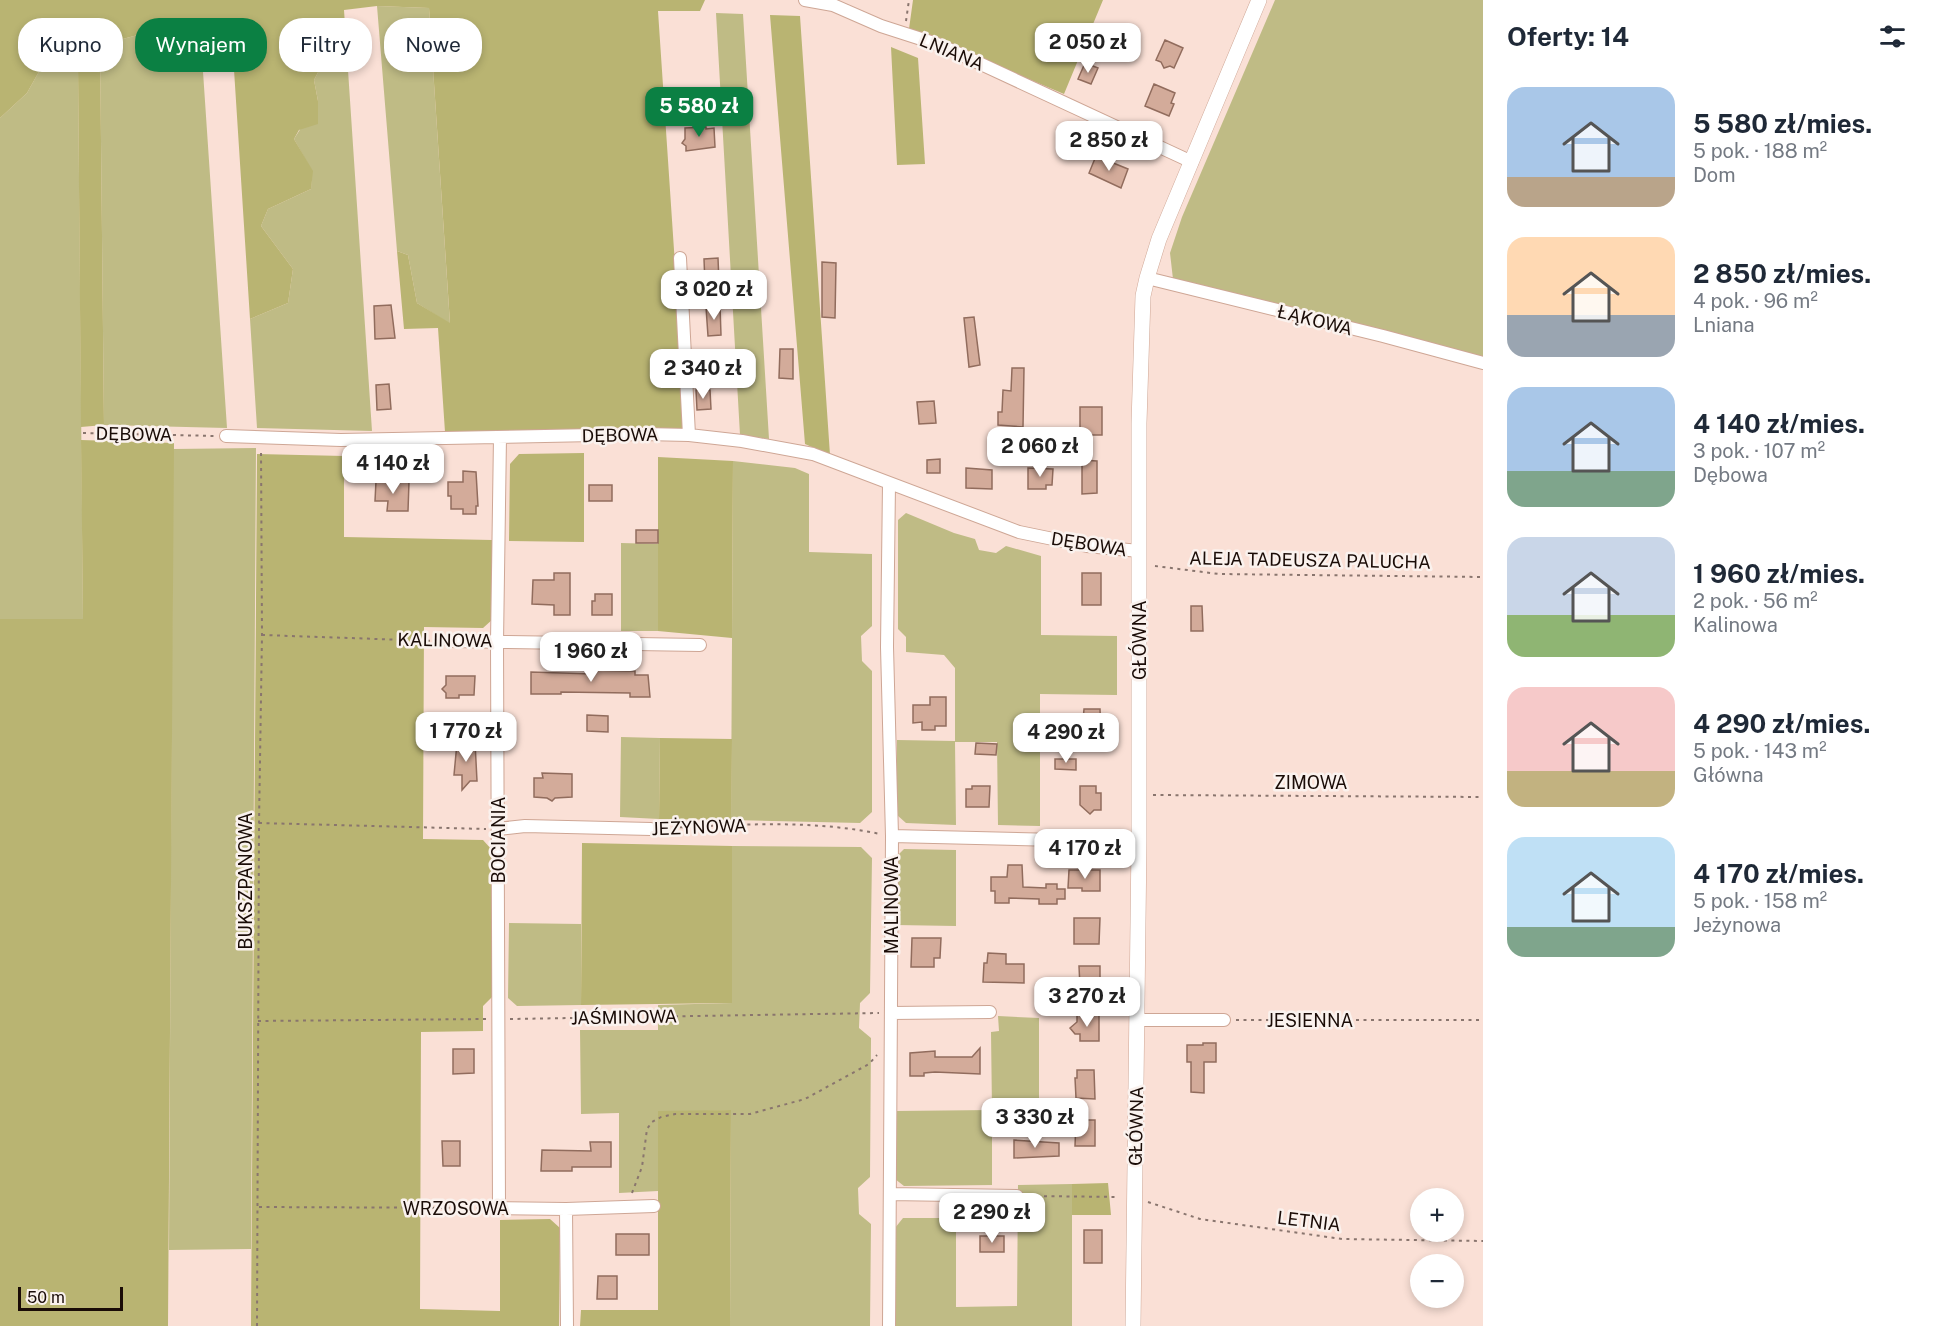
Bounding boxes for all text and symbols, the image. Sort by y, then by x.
chip: Kupno [18,18,123,72]
chip: Wynajem [135,18,267,72]
chip: Filtry [279,18,372,72]
chip: Nowe [384,18,482,72]
icon: filters [1876,20,1909,53]
text: Oferty: 14 [1507,21,1629,52]
pin: 2 050 zł [1026,23,1150,74]
street label: LNIANA [917,29,988,75]
text: 2 050 zł [1049,30,1127,54]
pin: 5 580 zł [637,87,761,138]
text: 5 580 zł [659,94,739,118]
text: 5 580 zł/mies. [1693,108,1872,139]
icon: home [1555,111,1627,183]
pin: 2 850 zł [1047,121,1171,172]
text: 2 850 zł [1070,128,1148,152]
text: 5 pok. · 188 m² [1693,139,1827,163]
text: Dom [1693,163,1735,187]
text: 2 850 zł/mies. [1693,258,1871,289]
icon: home [1555,261,1627,333]
pin: 3 020 zł [652,270,776,321]
text: 3 020 zł [675,277,753,301]
text: 4 pok. · 96 m² [1693,289,1818,313]
street label: ŁĄKOWA [1275,301,1355,340]
text: Lniana [1693,313,1755,337]
pin: 2 340 zł [641,349,765,400]
text: 2 340 zł [664,356,742,380]
text: 4 140 zł/mies. [1693,408,1865,439]
icon: home [1555,411,1627,483]
street label: DĘBOWA [96,423,173,445]
street label: DĘBOWA [582,424,659,446]
pin: 2 060 zł [978,427,1102,478]
text: 2 060 zł [1001,434,1079,458]
text: 3 pok. · 107 m² [1693,439,1825,463]
pin: 4 140 zł [331,444,455,495]
text: 4 140 zł [356,451,430,475]
text: Dębowa [1693,463,1768,487]
street label: DĘBOWA [1050,528,1129,560]
street label: ALEJA TADEUSZA PALUCHA [1189,547,1431,573]
text: 1 960 zł/mies. [1693,558,1865,589]
icon: home [1555,561,1627,633]
text: 2 pok. · 56 m² [1693,589,1818,613]
street label: GŁÓWNA [1128,600,1150,680]
text: Kalinowa [1693,613,1778,637]
street label: KALINOWA [397,629,493,651]
pin: 1 960 zł [529,632,653,683]
text: 1 960 zł [554,639,628,663]
text: 4 290 zł/mies. [1693,708,1870,739]
icon: home [1555,711,1627,783]
pin: 1 770 zł [404,712,528,763]
pin: 4 290 zł [1004,713,1128,764]
text: 1 770 zł [430,719,502,743]
text: 4 290 zł [1027,720,1105,744]
text: 5 pok. · 143 m² [1693,739,1826,763]
text: Główna [1693,763,1764,787]
street label: ZIMOWA [1274,772,1348,793]
street label: BOCIANIA [488,796,509,883]
street label: BUKSZPANOWA [235,812,256,950]
street label: JEŻYNOWA [651,814,747,839]
pin: 4 170 zł [1023,829,1147,880]
text: 4 170 zł [1048,836,1122,860]
street label: MALINOWA [881,855,902,954]
text: 4 170 zł/mies. [1693,858,1864,889]
icon: home [1555,861,1627,933]
text: 5 pok. · 158 m² [1693,889,1827,913]
text: Jeżynowa [1693,913,1781,937]
pin: 3 270 zł [1025,977,1149,1028]
text: 3 270 zł [1048,984,1126,1008]
street label: JAŚMINOWA [571,1005,678,1028]
street label: JESIENNA [1267,1010,1353,1031]
street label: GŁÓWNA [1124,1086,1147,1166]
pin: 3 330 zł [973,1098,1097,1149]
text: 3 330 zł [995,1105,1075,1129]
map controls [1410,1188,1464,1308]
button: + [1410,1188,1464,1242]
pin: 2 290 zł [930,1193,1054,1244]
street label: WRZOSOWA [403,1198,510,1219]
text: 2 290 zł [953,1200,1031,1224]
street label: LETNIA [1276,1207,1342,1235]
button: − [1410,1254,1464,1308]
scale bar [18,1284,123,1312]
text: 50 m [27,1288,65,1307]

